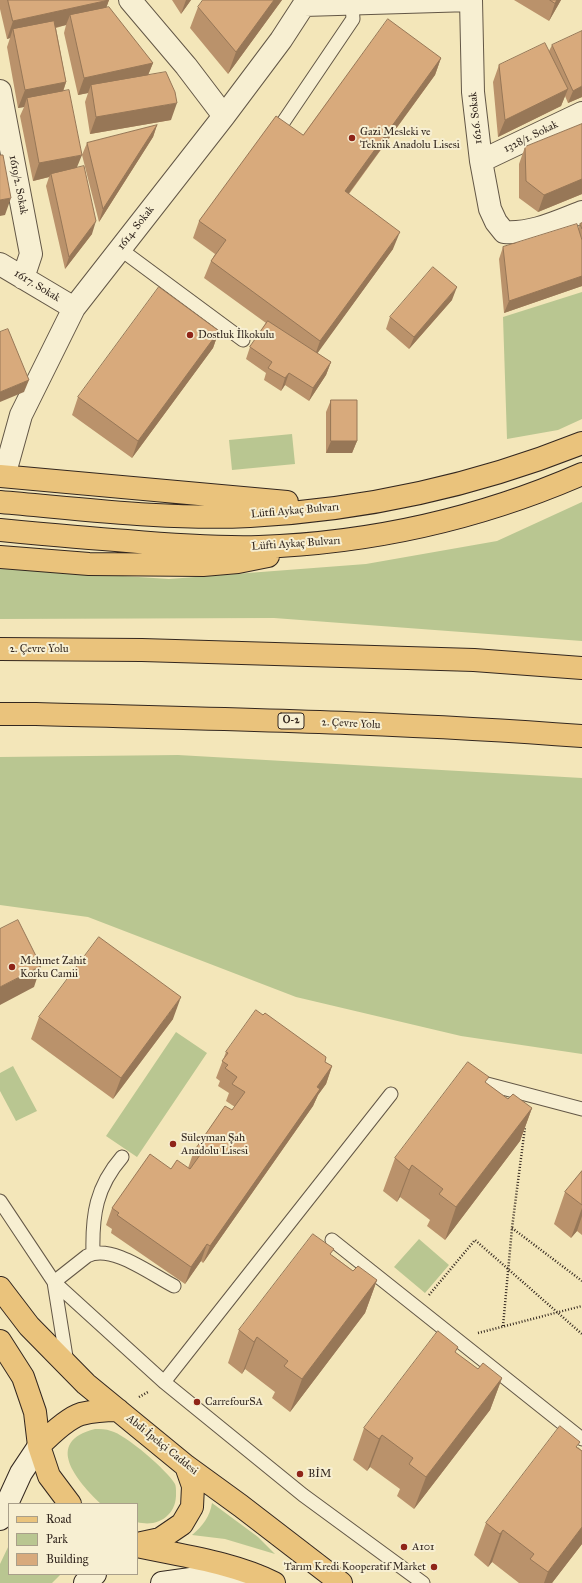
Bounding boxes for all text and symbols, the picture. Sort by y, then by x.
street label: 1626. Sokak [467,91,485,145]
street label: 1328/1. Sokak [502,118,560,156]
place label: Gazi Mesleki ve Teknik Anadolu Lisesi [360,125,460,151]
marker: Gazi Mesleki ve Teknik Anadolu Lisesi [347,133,357,143]
street label: 1619/2. Sokak [6,154,30,216]
street label: 1614. Sokak [115,203,157,253]
street label: 1617. Sokak [12,267,62,305]
place label: Dostluk İlkokulu [198,328,274,342]
marker: Dostluk İlkokulu [185,330,195,340]
street label: Lütfi Aykaç Bulvarı [250,501,340,521]
street label: Lüfti Aykaç Bulvarı [251,534,341,554]
street label: 2. Çevre Yolu [9,642,69,656]
road number: O-2 [278,713,304,729]
street label: 2. Çevre Yolu [321,716,381,732]
place label: Mehmet Zahit Korku Camii [20,954,86,980]
marker: Mehmet Zahit Korku Camii [7,962,17,972]
place label: Süleyman Şah Anadolu Lisesi [181,1131,248,1157]
marker: Süleyman Şah Anadolu Lisesi [168,1139,178,1149]
place label: CarrefourSA [205,1395,263,1409]
marker: CarrefourSA [192,1397,202,1407]
street label: Abdi İpekçi Caddesi [124,1412,200,1478]
place label: BİM [308,1467,331,1481]
marker: BİM [295,1469,305,1479]
legend [8,1503,138,1575]
text: Road [46,1512,72,1526]
text: Park [46,1532,68,1546]
place label: A101 [412,1540,434,1554]
marker: A101 [399,1542,409,1552]
text: Building [46,1552,88,1566]
place label: Tarım Kredi Kooperatif Market [284,1560,426,1574]
marker: Tarım Kredi Kooperatif Market [429,1562,439,1572]

